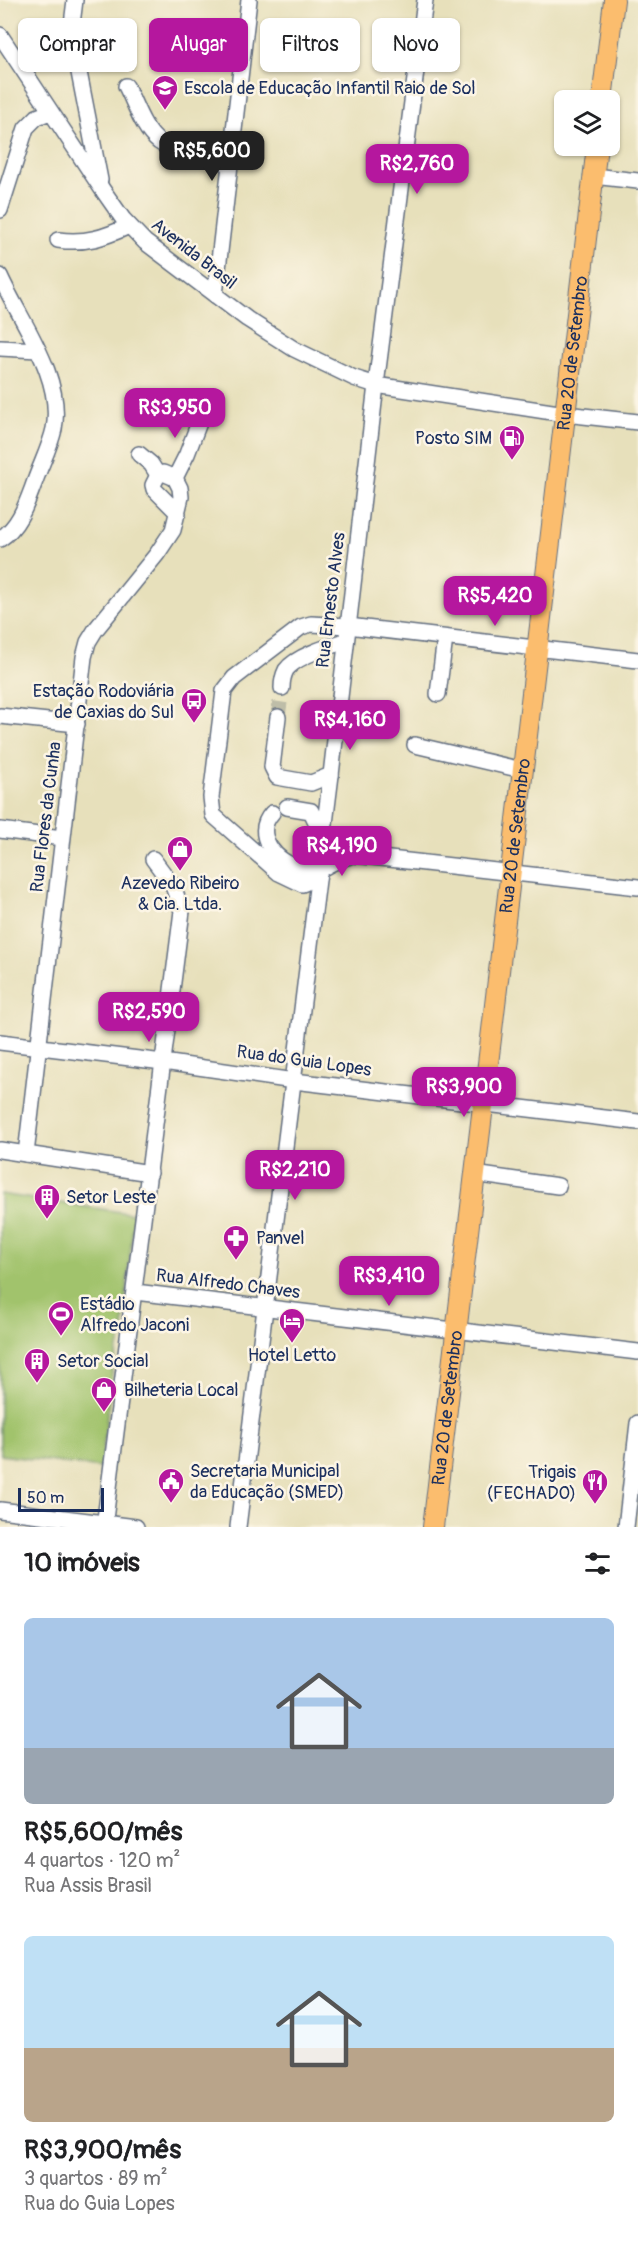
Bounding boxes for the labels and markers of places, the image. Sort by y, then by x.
school or university icon: Escola de Educação Infantil Raio de Sol [150,73,180,111]
place label: Escola de Educação Infantil Raio de Sol [184,77,476,100]
pin: R$5,600 [157,131,267,182]
pin: R$2,760 [362,144,472,195]
pin: R$3,950 [120,388,230,439]
fuel station icon: Posto SIM [497,423,527,461]
place label: Posto SIM [415,427,492,450]
pin: R$5,420 [440,576,550,627]
place label: Estação Rodoviária de Caxias do Sul [33,680,174,724]
bus stop icon: Estação Rodoviária de Caxias do Sul [179,686,209,724]
pin: R$4,160 [295,700,405,751]
pin: R$4,190 [287,826,397,877]
shop icon: Azevedo Ribeiro & Cia. Ltda. [165,834,195,872]
place label: Azevedo Ribeiro & Cia. Ltda. [120,872,240,916]
pin: R$2,590 [94,992,204,1043]
pin: R$3,900 [409,1067,519,1118]
pin: R$2,210 [240,1150,350,1201]
building icon: Setor Leste [32,1182,62,1220]
place label: Setor Leste [66,1186,156,1209]
pharmacy icon: Panvel [221,1223,251,1261]
place label: Panvel [256,1227,305,1250]
pin: R$3,410 [334,1256,444,1307]
place label: Estádio Alfredo Jaconi [80,1293,189,1337]
sports icon: Estádio Alfredo Jaconi [46,1299,76,1337]
hotel icon: Hotel Letto [277,1306,307,1344]
place label: Hotel Letto [248,1344,337,1367]
building icon: Setor Social [22,1346,52,1384]
place label: Setor Social [57,1350,149,1373]
shop icon: Bilheteria Local [89,1375,119,1413]
place label: Bilheteria Local [124,1379,239,1402]
place label: Secretaria Municipal da Educação (SMED) [190,1460,344,1504]
place label: Trigais (FECHADO) [487,1461,576,1505]
public building icon: Secretaria Municipal da Educação (SMED) [156,1466,186,1504]
restaurant icon: Trigais (FECHADO) [580,1467,610,1505]

